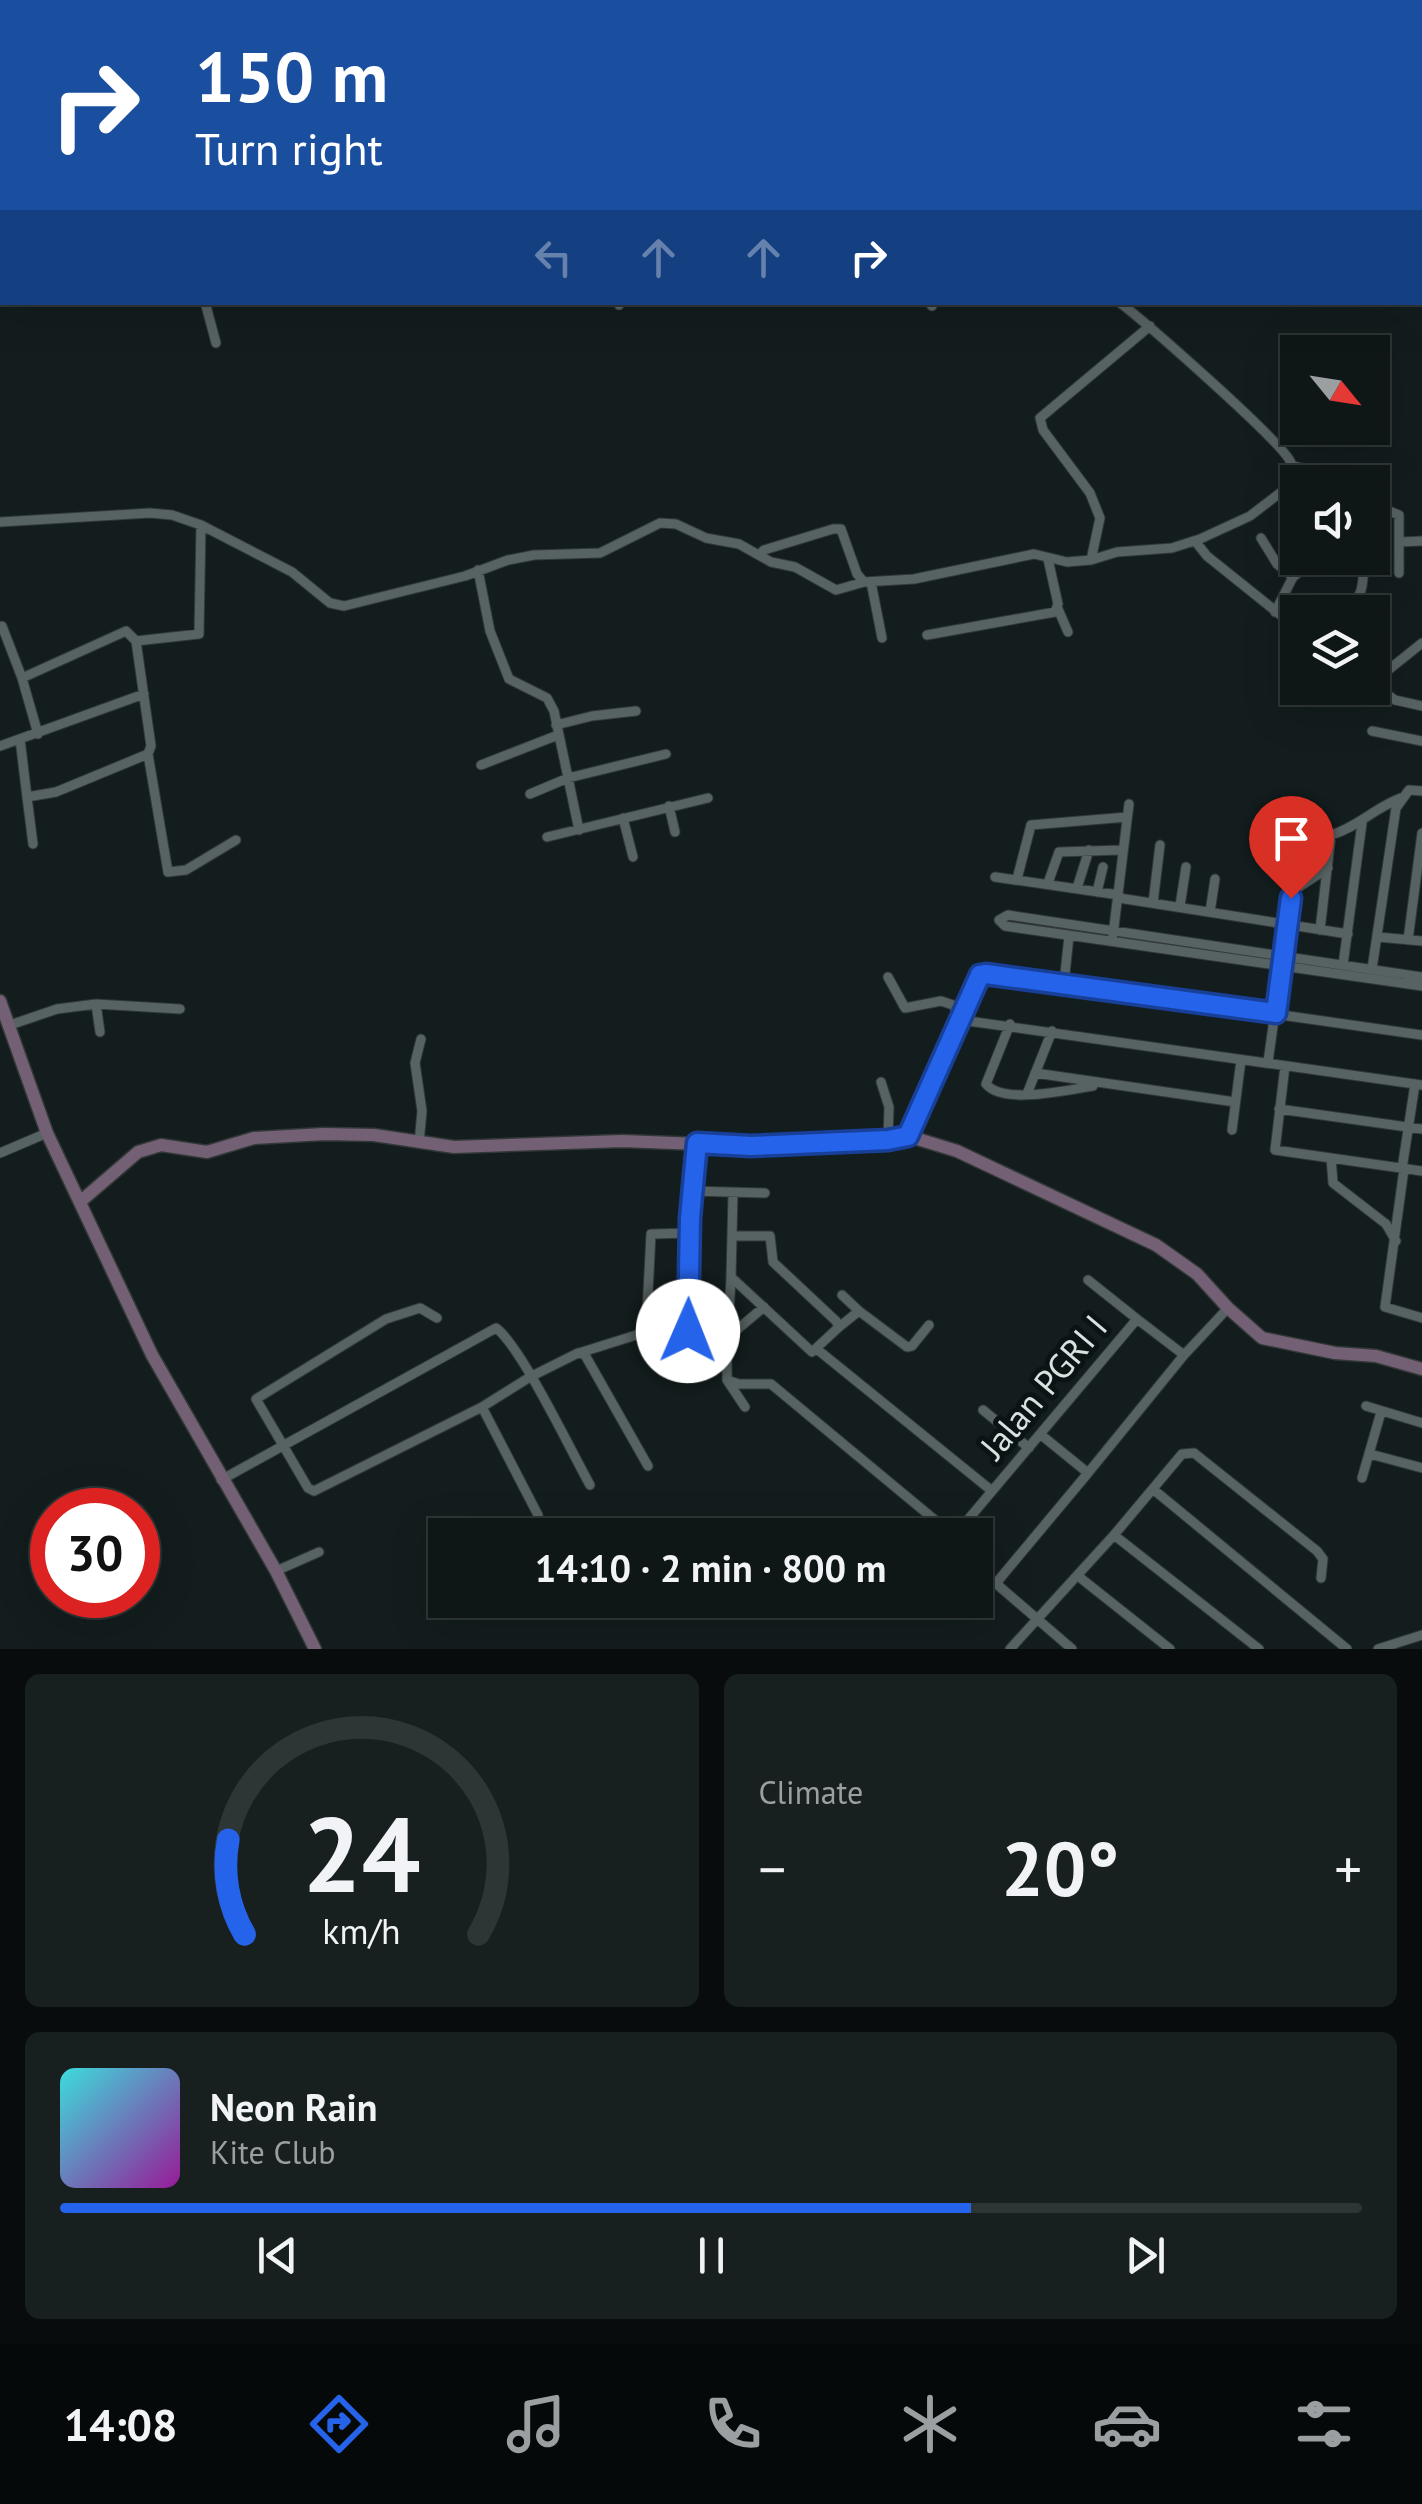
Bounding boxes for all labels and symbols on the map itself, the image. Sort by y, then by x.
north arrow [1280,335,1390,445]
pin [1249,796,1334,899]
position arrow [636,1279,740,1383]
street label: Jalan PGRI I [968,1305,1117,1470]
speed limit sign: 30 [30,1488,160,1618]

